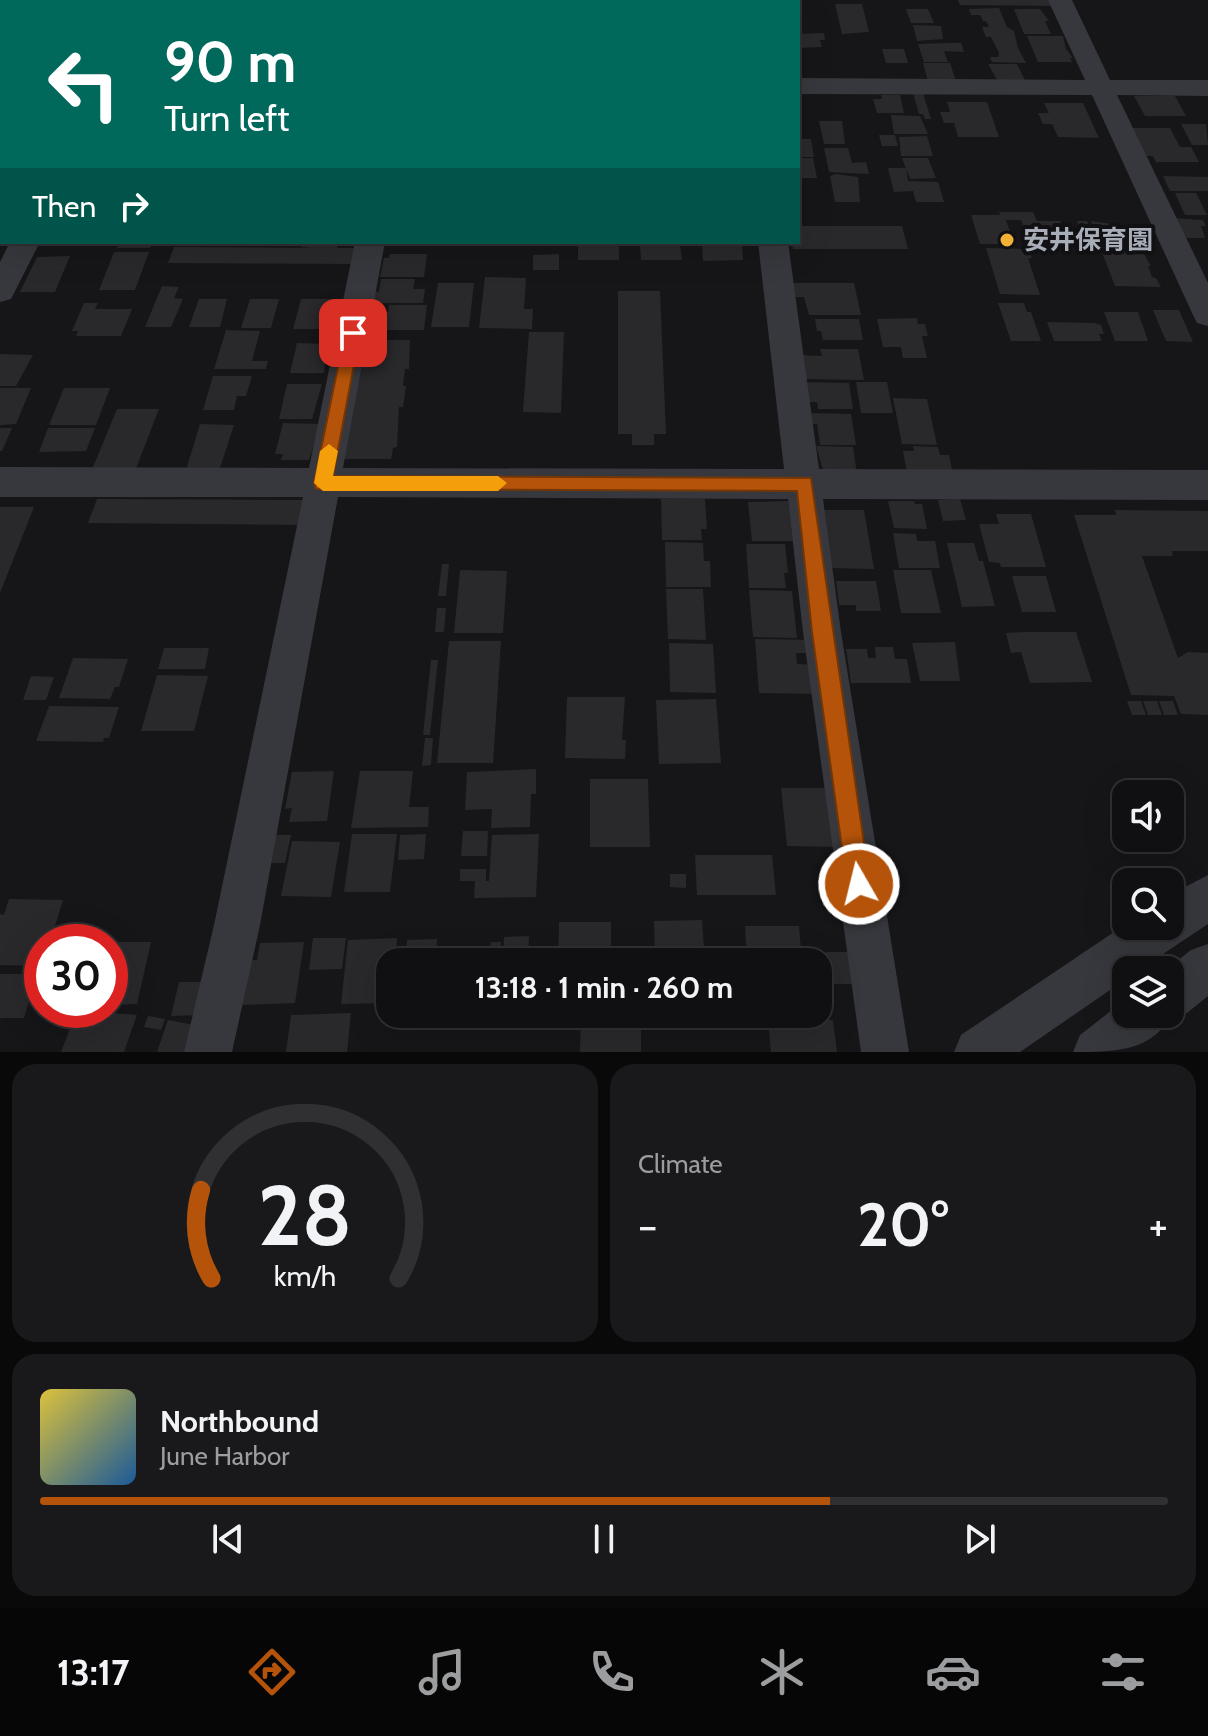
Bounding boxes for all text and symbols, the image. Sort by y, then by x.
text: 90 m [164,28,296,96]
icon: left [32,32,136,136]
text: Turn left [164,96,289,140]
icon: right [112,184,156,228]
text: Then [32,188,96,225]
place label: 安井保育園 [1023,224,1153,256]
marker: 安井保育園 [998,231,1016,249]
pin [319,299,387,367]
icon: arrive [331,311,375,355]
map controls [1112,780,1184,1028]
button: sound [1112,780,1184,852]
position arrow [817,842,901,926]
button: search [1112,868,1184,940]
speed limit sign: 30 [24,924,128,1028]
button: layers [1112,956,1184,1028]
text: 13:18 · 1 min · 260 m [475,969,733,1006]
text: Climate [638,1148,723,1180]
text: 28 [258,1165,352,1266]
text: 20° [857,1188,949,1261]
text: − [638,1199,657,1252]
text: + [1149,1199,1168,1252]
text: km/h [274,1258,336,1293]
text: Northbound [160,1403,319,1440]
text: June Harbor [160,1440,289,1472]
icon: previous [206,1517,250,1561]
icon: pause [582,1517,626,1561]
icon: next [958,1517,1002,1561]
icon: directions [244,1644,300,1700]
icon: music [414,1644,470,1700]
icon: phone [584,1644,640,1700]
icon: climate [754,1644,810,1700]
icon: car [925,1644,981,1700]
icon: filters [1095,1644,1151,1700]
text: 13:17 [57,1650,129,1694]

